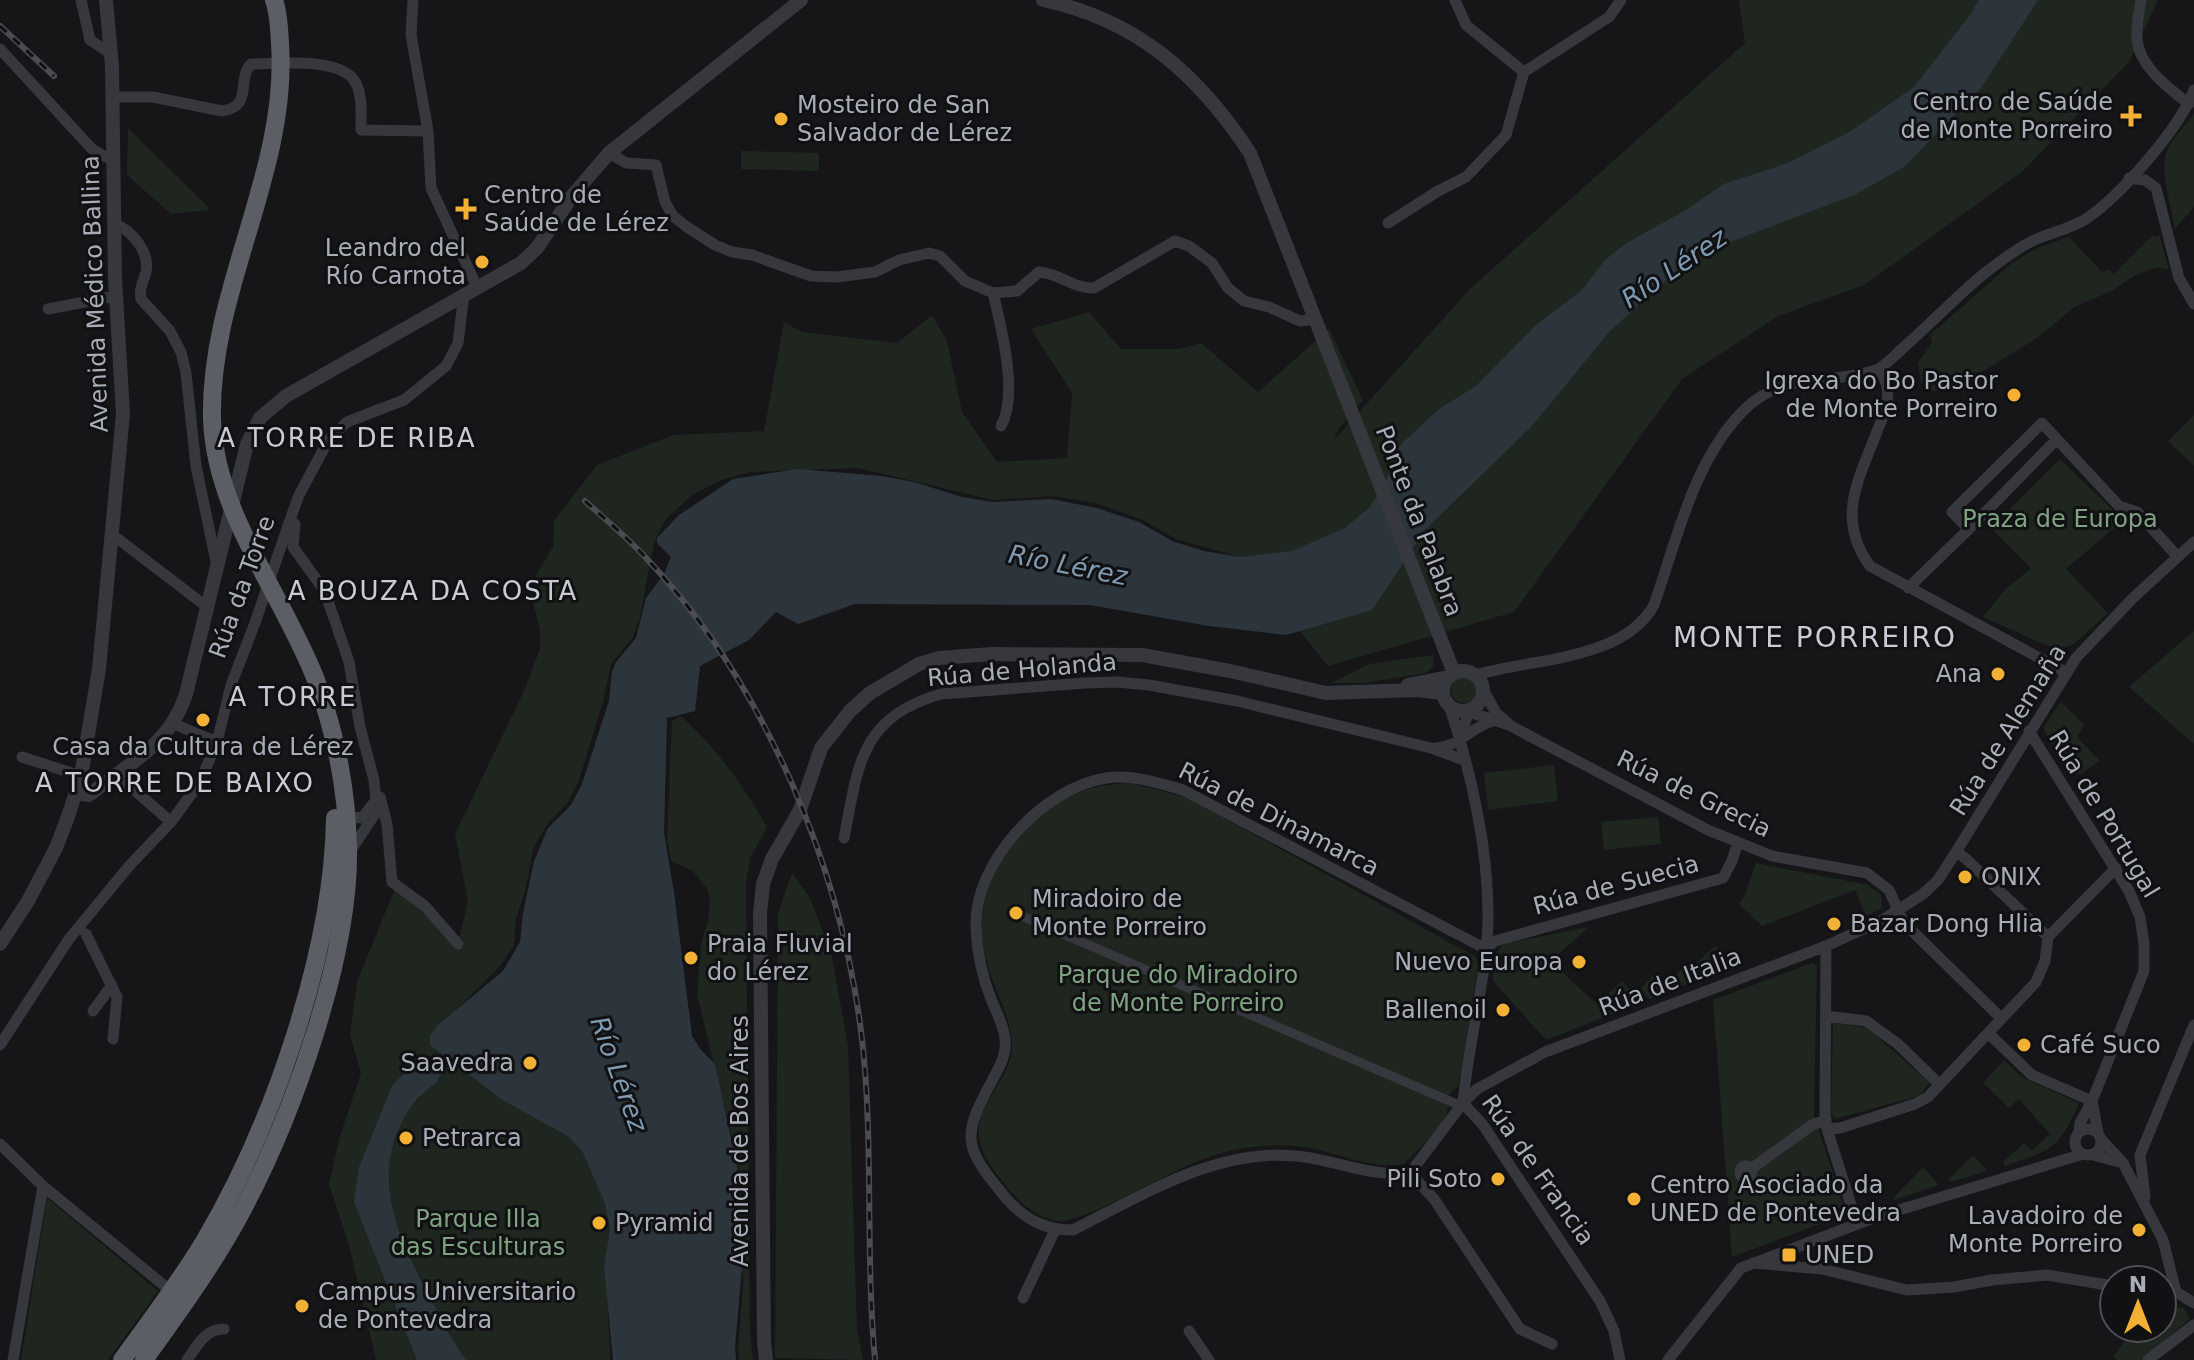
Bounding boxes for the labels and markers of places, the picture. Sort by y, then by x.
place label: Centro de Saúde de Monte Porreiro [1900,88,2113,144]
place label: Mosteiro de San Salvador de Lérez [797,91,1012,147]
marker: Centro de Saúde de Monte Porreiro [2120,105,2142,127]
marker: Mosteiro de San Salvador de Lérez [772,110,790,128]
place label: Centro de Saúde de Lérez [484,181,669,237]
marker: Centro de Saúde de Lérez [455,198,477,220]
place label: Leandro del Río Carnota [325,234,466,290]
marker: Leandro del Río Carnota [473,253,491,271]
place label: Igrexa do Bo Pastor de Monte Porreiro [1765,367,1998,423]
marker: Igrexa do Bo Pastor de Monte Porreiro [2005,386,2023,404]
place label: Ana [1936,660,1982,688]
marker: Ana [1989,665,2007,683]
marker: Casa da Cultura de Lérez [194,711,212,729]
place label: Casa da Cultura de Lérez [52,733,354,761]
place label: ONIX [1981,863,2041,891]
marker: ONIX [1956,868,1974,886]
place label: Miradoiro de Monte Porreiro [1032,885,1207,941]
marker: Miradoiro de Monte Porreiro [1007,904,1025,922]
place label: Bazar Dong Hlia [1850,910,2043,938]
marker: Bazar Dong Hlia [1825,915,1843,933]
place label: Praia Fluvial do Lérez [707,930,853,986]
place label: Nuevo Europa [1394,948,1563,976]
marker: Praia Fluvial do Lérez [682,949,700,967]
marker: Nuevo Europa [1570,953,1588,971]
place label: Ballenoil [1384,996,1487,1024]
marker: Ballenoil [1494,1001,1512,1019]
place label: Café Suco [2040,1031,2161,1059]
marker: Café Suco [2015,1036,2033,1054]
place label: Saavedra [401,1049,514,1077]
marker: Saavedra [521,1054,539,1072]
place label: Petrarca [422,1124,522,1152]
marker: Petrarca [397,1129,415,1147]
place label: Pili Soto [1386,1165,1482,1193]
marker: Pili Soto [1489,1170,1507,1188]
place label: Centro Asociado da UNED de Pontevedra [1650,1171,1901,1227]
marker: Centro Asociado da UNED de Pontevedra [1625,1190,1643,1208]
place label: Lavadoiro de Monte Porreiro [1948,1202,2123,1258]
place label: Pyramid [615,1209,714,1237]
marker: Pyramid [590,1214,608,1232]
marker: Lavadoiro de Monte Porreiro [2130,1221,2148,1239]
place label: UNED [1805,1241,1874,1269]
marker: UNED [1780,1246,1798,1264]
place label: Campus Universitario de Pontevedra [318,1278,576,1334]
marker: Campus Universitario de Pontevedra [293,1297,311,1315]

